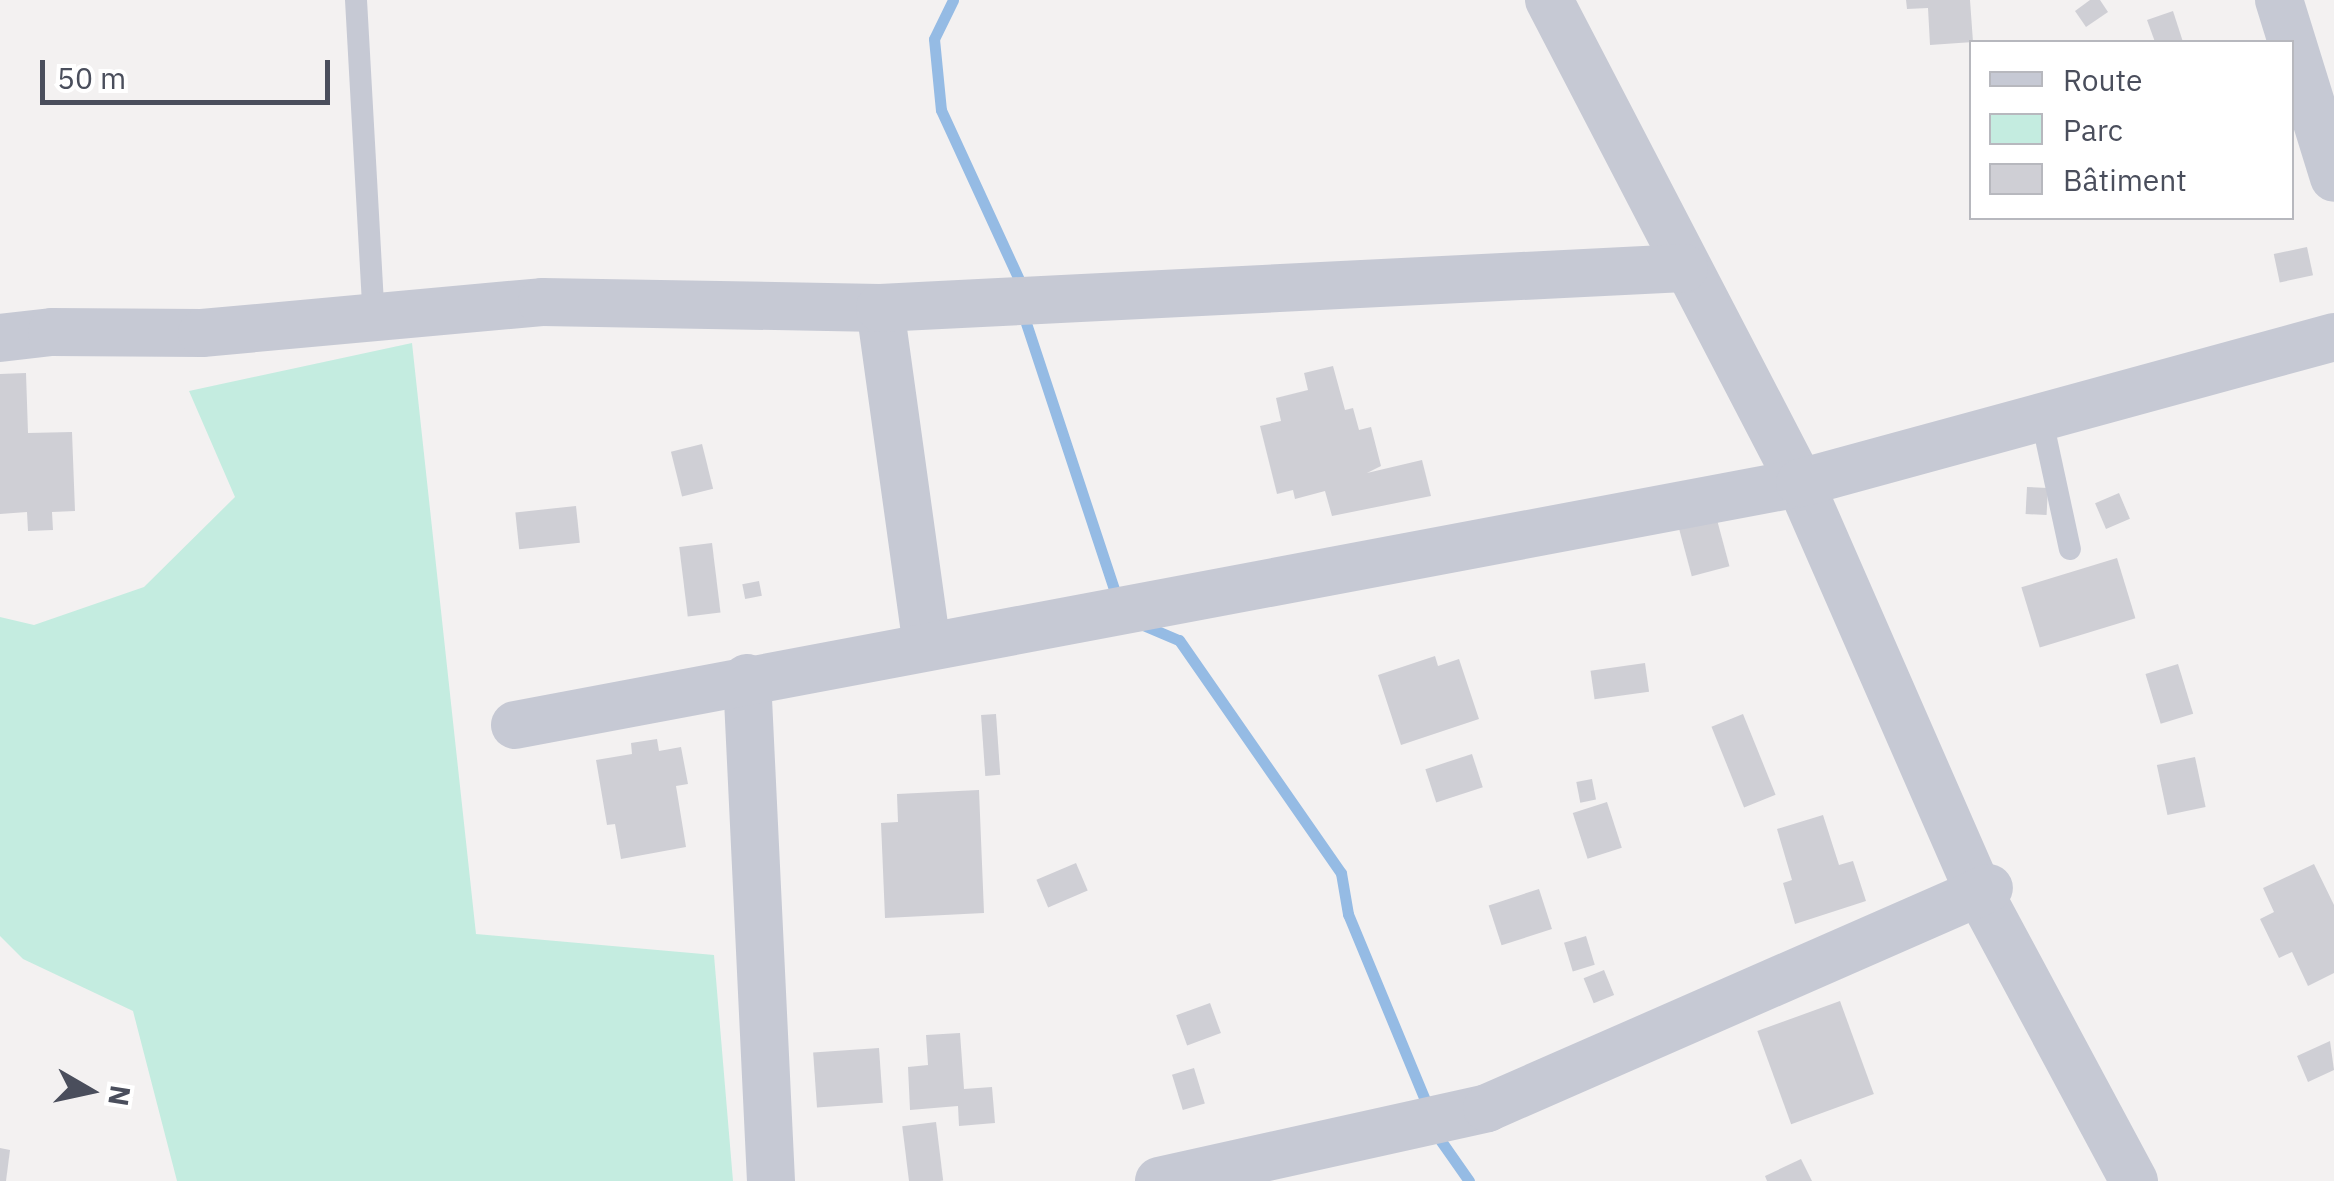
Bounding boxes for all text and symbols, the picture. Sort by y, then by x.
scale bar [45,40,335,102]
legend [1969,40,2294,220]
text: 50 m [57,58,126,97]
text: Route [2063,60,2142,99]
text: Parc [2063,110,2123,149]
text: Bâtiment [2063,160,2187,199]
north arrow [40,1041,140,1141]
text: N [100,1083,140,1109]

